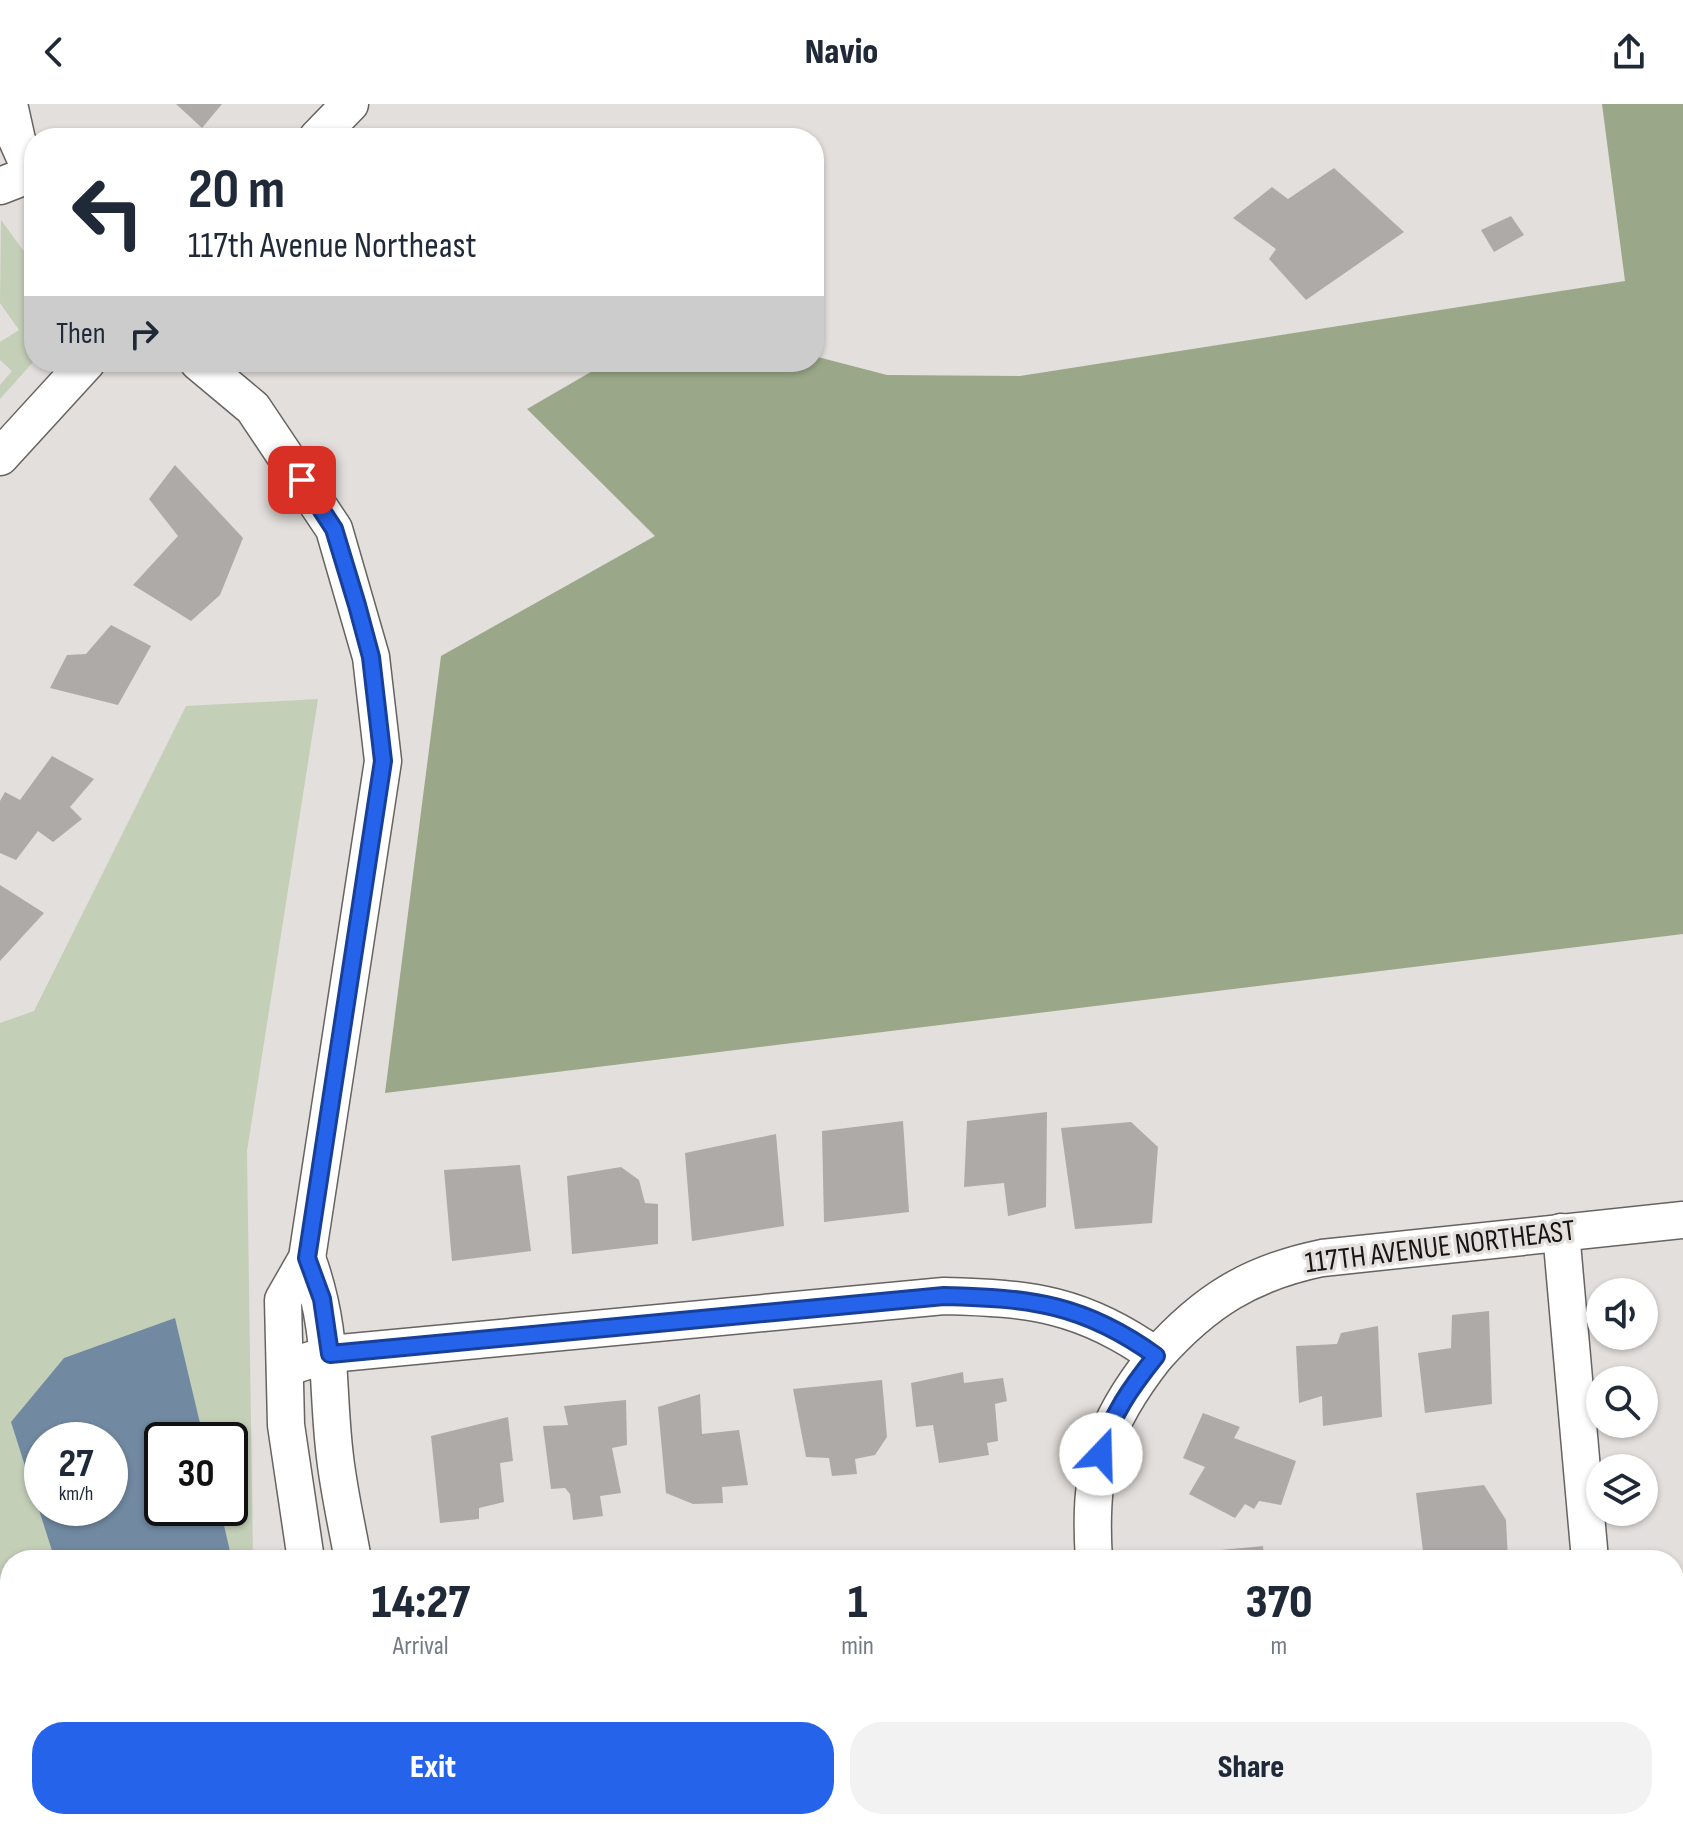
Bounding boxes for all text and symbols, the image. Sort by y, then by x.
icon: back [32,30,76,74]
icon: share [1607,30,1651,74]
text: Navio [805,31,878,74]
text: 20 m [188,157,285,224]
icon: left [56,160,160,264]
text: 117th Avenue Northeast [188,225,476,268]
icon: right [122,312,166,356]
text: Then [56,316,106,352]
pin [268,446,336,514]
icon: arrive [280,458,324,502]
street label: 117TH AVENUE NORTHEAST [1303,1213,1577,1281]
map controls [1586,1278,1658,1526]
button: sound [1586,1278,1658,1350]
button: search [1586,1366,1658,1438]
position arrow [1059,1412,1143,1496]
speed limit sign: 30 [144,1422,248,1526]
text: 27 [59,1440,93,1488]
button: layers [1586,1454,1658,1526]
text: km/h [59,1482,93,1506]
text: 14:27 [371,1574,470,1631]
text: 1 [848,1574,867,1631]
text: 370 [1245,1574,1313,1631]
text: Arrival [393,1631,449,1662]
text: min [841,1631,874,1662]
text: m [1271,1631,1287,1662]
button: Exit [32,1722,834,1814]
button: Share [850,1722,1652,1814]

